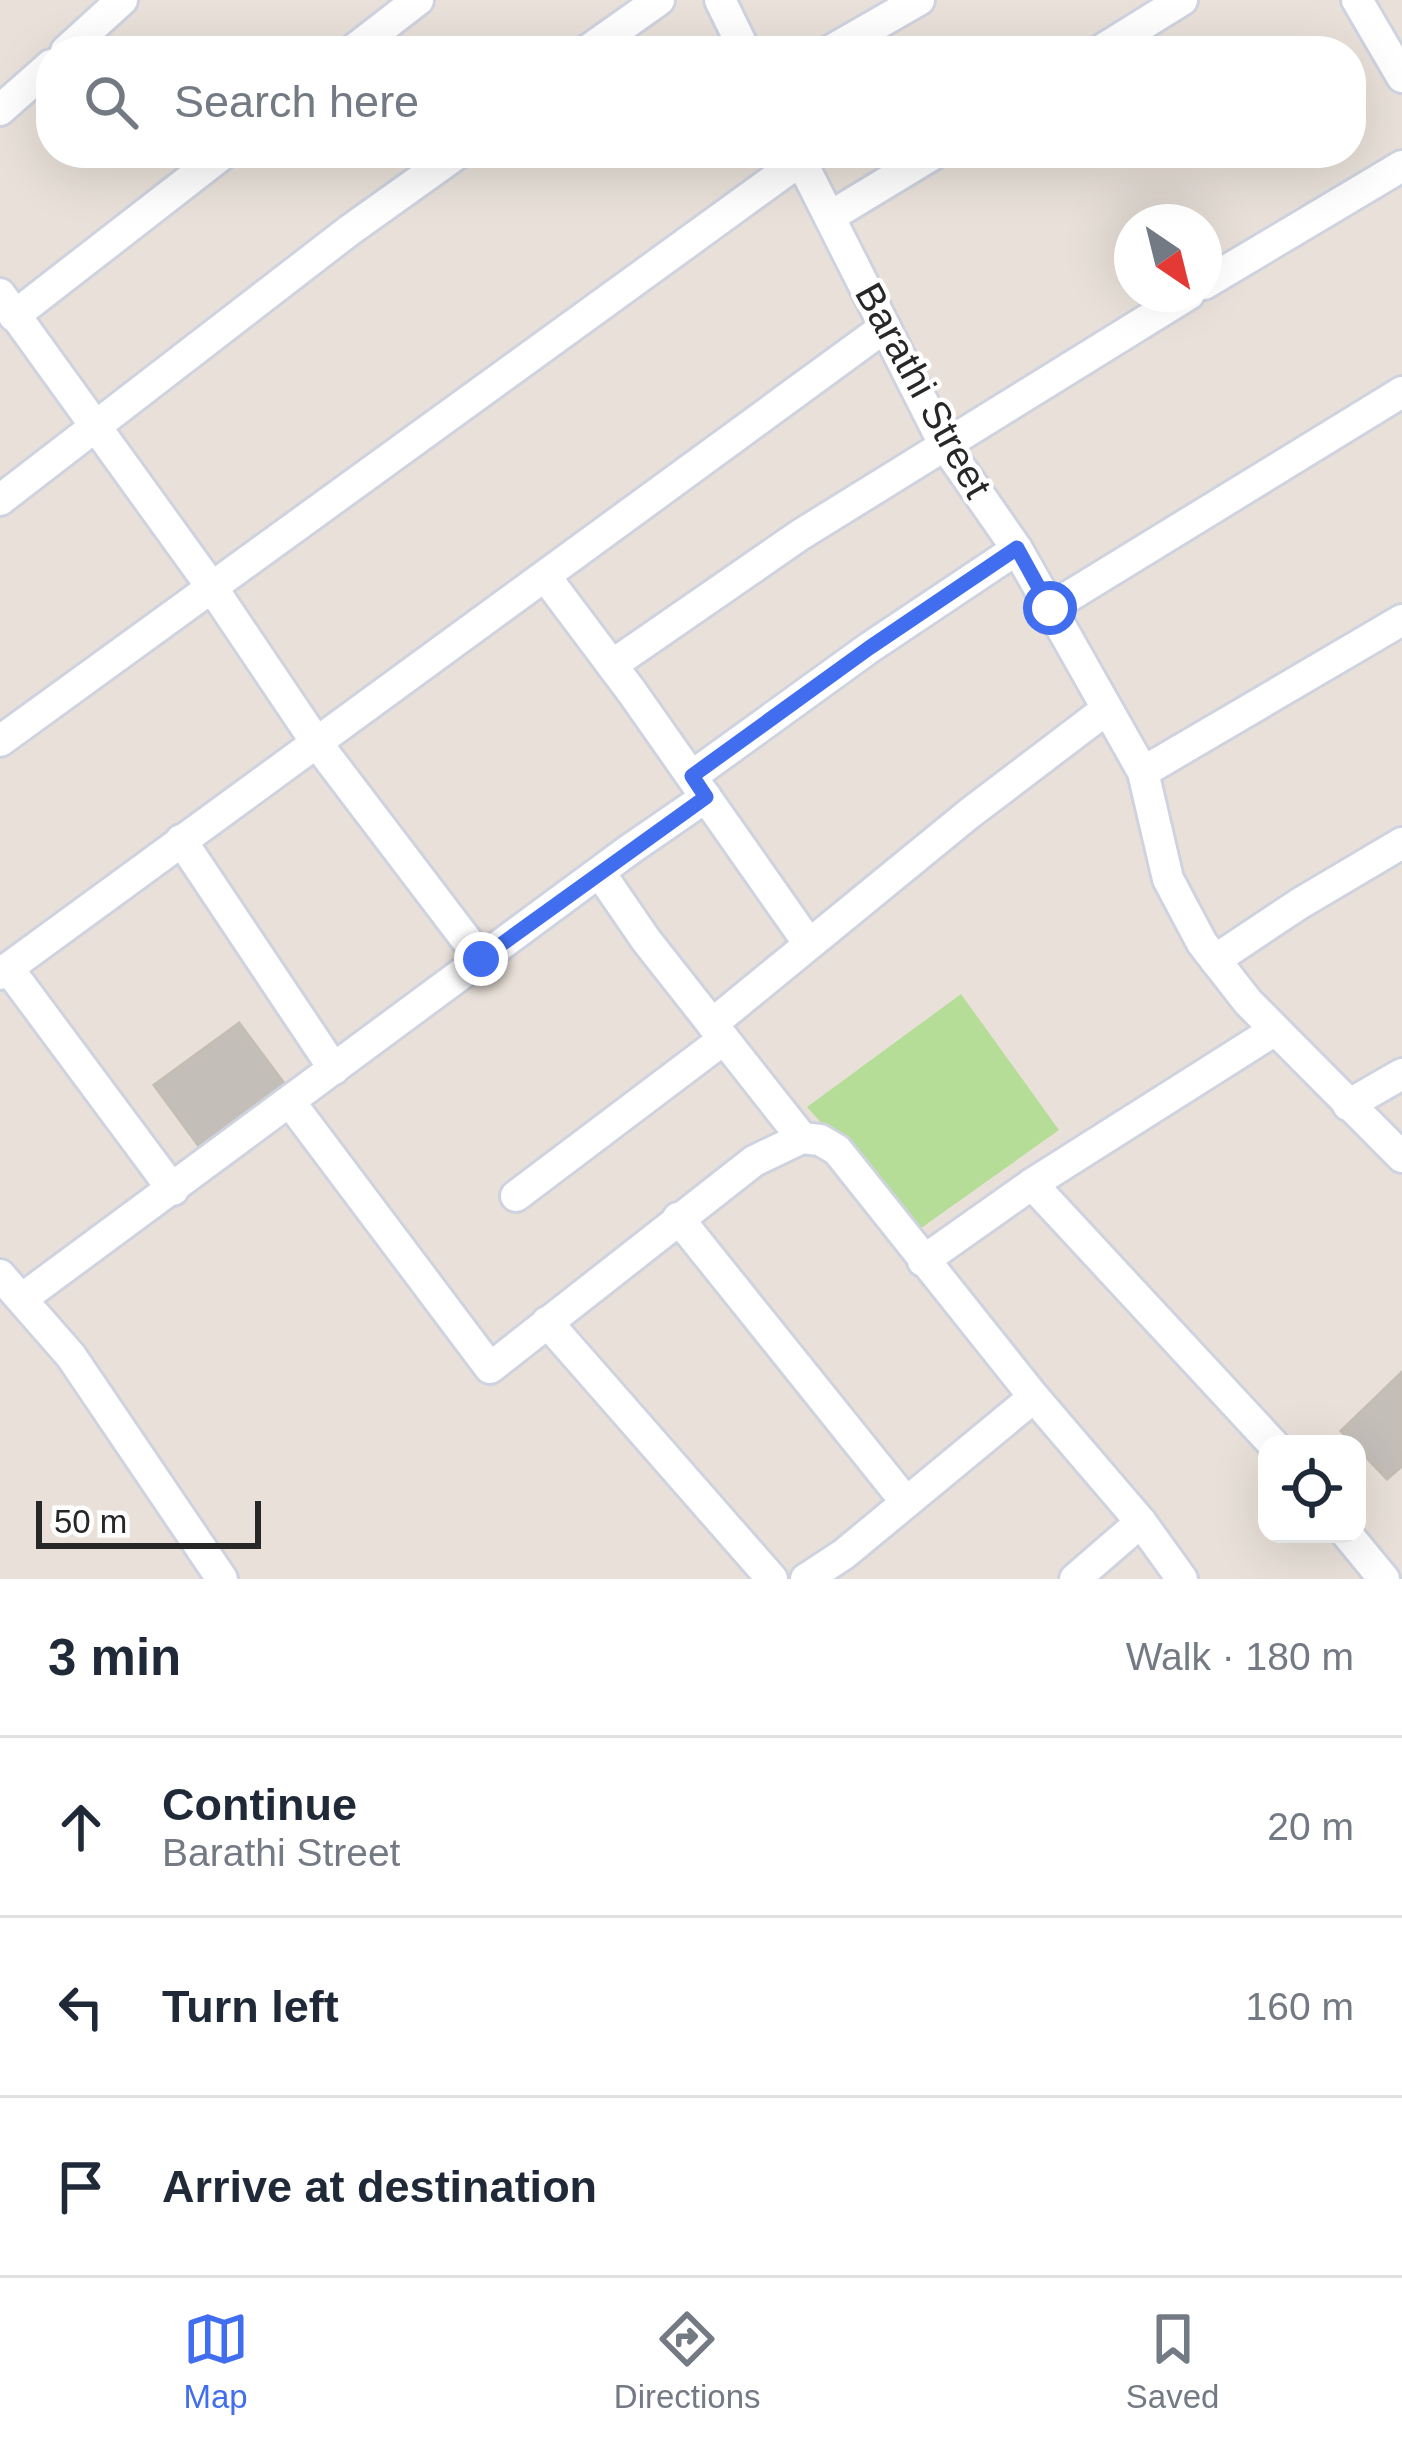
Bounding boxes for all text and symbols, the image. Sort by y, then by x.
search box [36,36,1366,168]
icon: search [78,69,144,135]
text: Search here [174,76,419,127]
north arrow [1114,204,1222,312]
street label: Barathi Street [847,276,1000,505]
route start [1023,581,1077,635]
route end [454,932,508,986]
map controls [1258,1435,1366,1543]
button: locate [1258,1435,1366,1543]
scale bar [36,1495,261,1548]
text: 50 m [54,1503,127,1540]
text: 3 min [48,1629,181,1686]
text: Walk · 180 m [1126,1635,1354,1678]
text: Continue [162,1779,357,1830]
icon: ahead [48,1794,114,1860]
text: 20 m [1267,1805,1354,1848]
text: Barathi Street [162,1831,400,1874]
icon: left [48,1974,114,2040]
text: Turn left [162,1981,339,2032]
text: 160 m [1246,1985,1354,2028]
icon: arrive [48,2154,114,2220]
text: Arrive at destination [162,2161,597,2212]
tab: Map [183,2306,249,2416]
tab: Directions [614,2306,761,2416]
tab: Saved [1126,2306,1219,2416]

